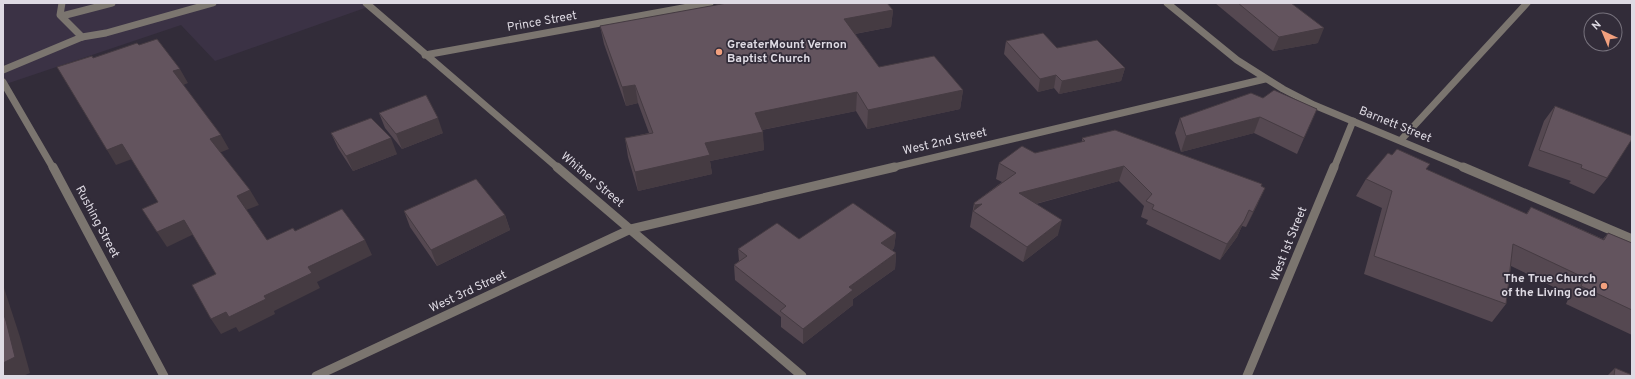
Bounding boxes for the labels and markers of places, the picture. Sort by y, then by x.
place label: GreaterMount Vernon Baptist Church [727,37,847,67]
marker: GreaterMount Vernon Baptist Church [714,47,724,57]
place label: The True Church of the Living God [1501,271,1596,301]
marker: The True Church of the Living God [1599,281,1609,291]

